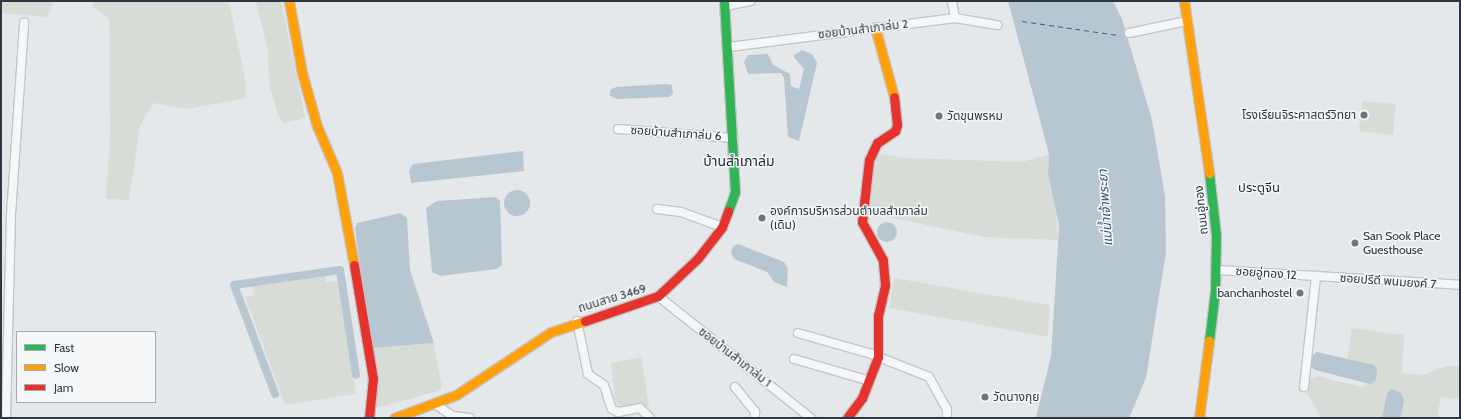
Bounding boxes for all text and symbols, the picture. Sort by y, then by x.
street label: ซอยบ้านสำเภาล่ม 2 [817,16,909,42]
place label: โรงเรียนจิระศาสตร์วิทยา [1242,108,1356,122]
place label: วัดขุนพรหม [947,109,1003,123]
marker: โรงเรียนจิระศาสตร์วิทยา [1359,110,1369,120]
marker: วัดขุนพรหม [934,111,944,121]
street label: ซอยบ้านสำเภาล่ม 6 [630,123,722,143]
district label: บ้านสำเภาล่ม [703,153,775,169]
water label: แม่น้ำเจ้าพระยา [1095,169,1115,247]
district label: ประตูจีน [1238,179,1280,195]
street label: ถนนอู่ทอง [1191,185,1211,235]
place label: องค์การบริหารส่วนตำบลสำเภาล่ม (เดิม) [770,204,928,232]
marker: องค์การบริหารส่วนตำบลสำเภาล่ม (เดิม) [757,213,767,223]
place label: San Sook Place Guesthouse [1363,229,1440,257]
marker: San Sook Place Guesthouse [1350,238,1360,248]
street label: ซอยอู่ทอง 12 [1235,264,1297,282]
street label: ซอยปรีดี พนมยงค์ 7 [1339,270,1437,292]
street label: ถนนสาย 3469 [576,281,648,315]
place label: banchanhostel [1217,286,1292,300]
marker: banchanhostel [1295,288,1305,298]
street label: ซอยบ้านสำเภาล่ม 1 [696,324,774,390]
legend [16,331,156,403]
text: Fast [54,340,74,355]
text: Slow [54,360,79,375]
text: Jam [54,380,73,395]
place label: วัดนางกุย [993,390,1039,404]
marker: วัดนางกุย [980,392,990,402]

